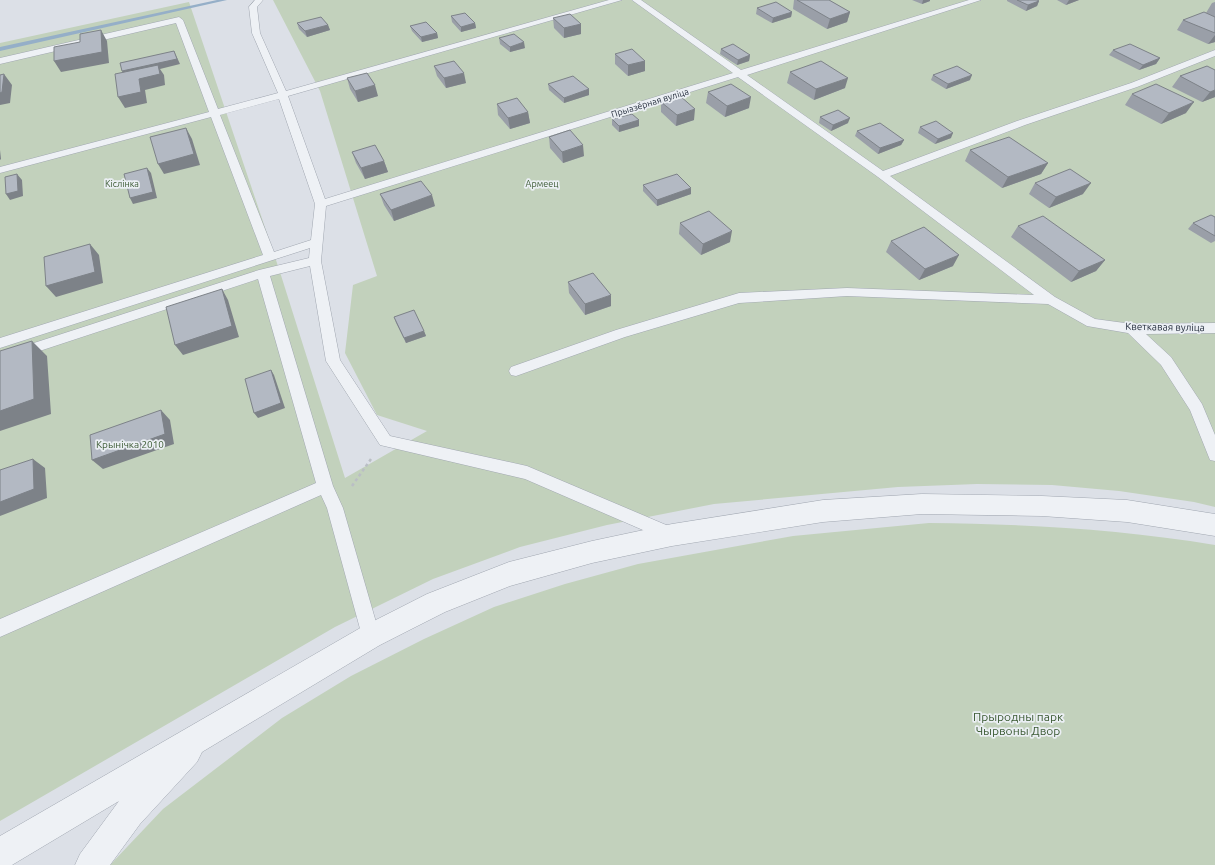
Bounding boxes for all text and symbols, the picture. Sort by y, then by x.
street label: Прыазёрная вуліца [610,86,690,120]
park label: Кіслінка [105,179,139,189]
park label: Армеец [526,179,558,189]
street label: Кветкавая вуліца [1125,321,1205,333]
park label: Крынічка 2010 [96,439,164,450]
park label: Прыродны парк Чырвоны Двор [973,710,1063,737]

